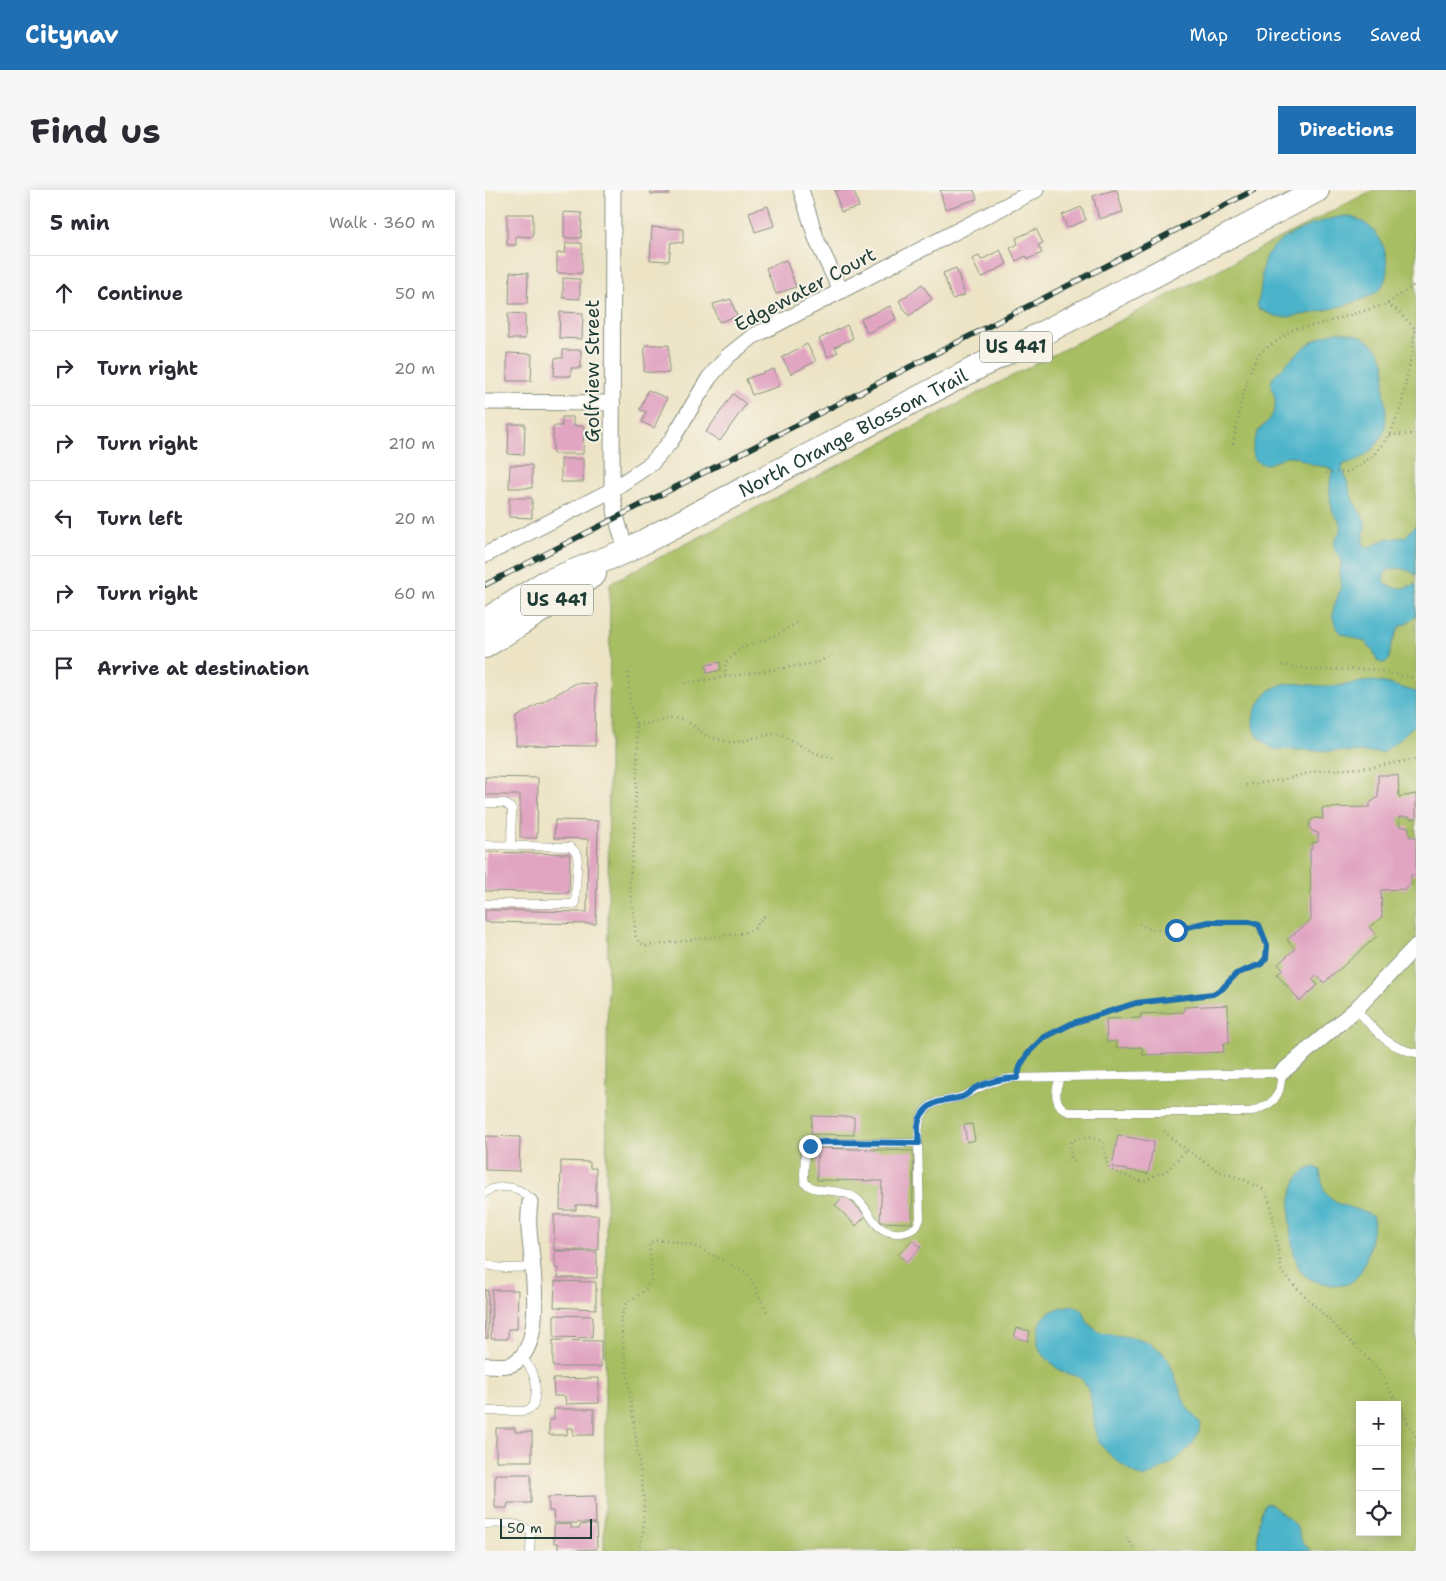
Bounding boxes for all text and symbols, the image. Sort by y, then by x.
text: Citynav [25,19,119,51]
text: Map [1190,23,1228,47]
text: Directions [1256,23,1342,47]
text: Saved [1370,23,1421,47]
button: Directions [1278,106,1416,154]
text: Find us [30,107,161,154]
text: 5 min [50,209,110,237]
text: Walk · 360 m [329,212,435,233]
street label: Edgewater Court [730,242,880,337]
icon: ahead [50,279,78,307]
text: Continue [97,281,183,306]
text: 50 m [395,283,435,304]
street label: Golfview Street [580,300,605,443]
road number: US 441 [980,332,1052,362]
icon: right [50,354,78,382]
text: Turn right [97,356,198,381]
text: 20 m [394,358,435,379]
street label: North Orange Blossom Trail [734,363,972,503]
icon: right [50,429,78,457]
text: Turn right [97,431,198,456]
text: 210 m [388,433,435,454]
icon: left [50,504,78,532]
text: Turn left [97,506,183,531]
text: 20 m [394,508,435,529]
icon: right [50,579,78,607]
text: Turn right [97,581,198,606]
text: 60 m [394,583,435,604]
road number: US 441 [521,584,593,616]
icon: arrive [50,654,78,682]
text: Arrive at destination [97,656,309,681]
route start [1165,919,1188,942]
route end [799,1135,822,1158]
map controls [1356,1401,1401,1536]
button: + [1356,1401,1401,1446]
button: − [1356,1446,1401,1491]
button: locate [1356,1491,1401,1536]
scale bar [500,1516,593,1539]
text: 50 m [507,1519,542,1537]

